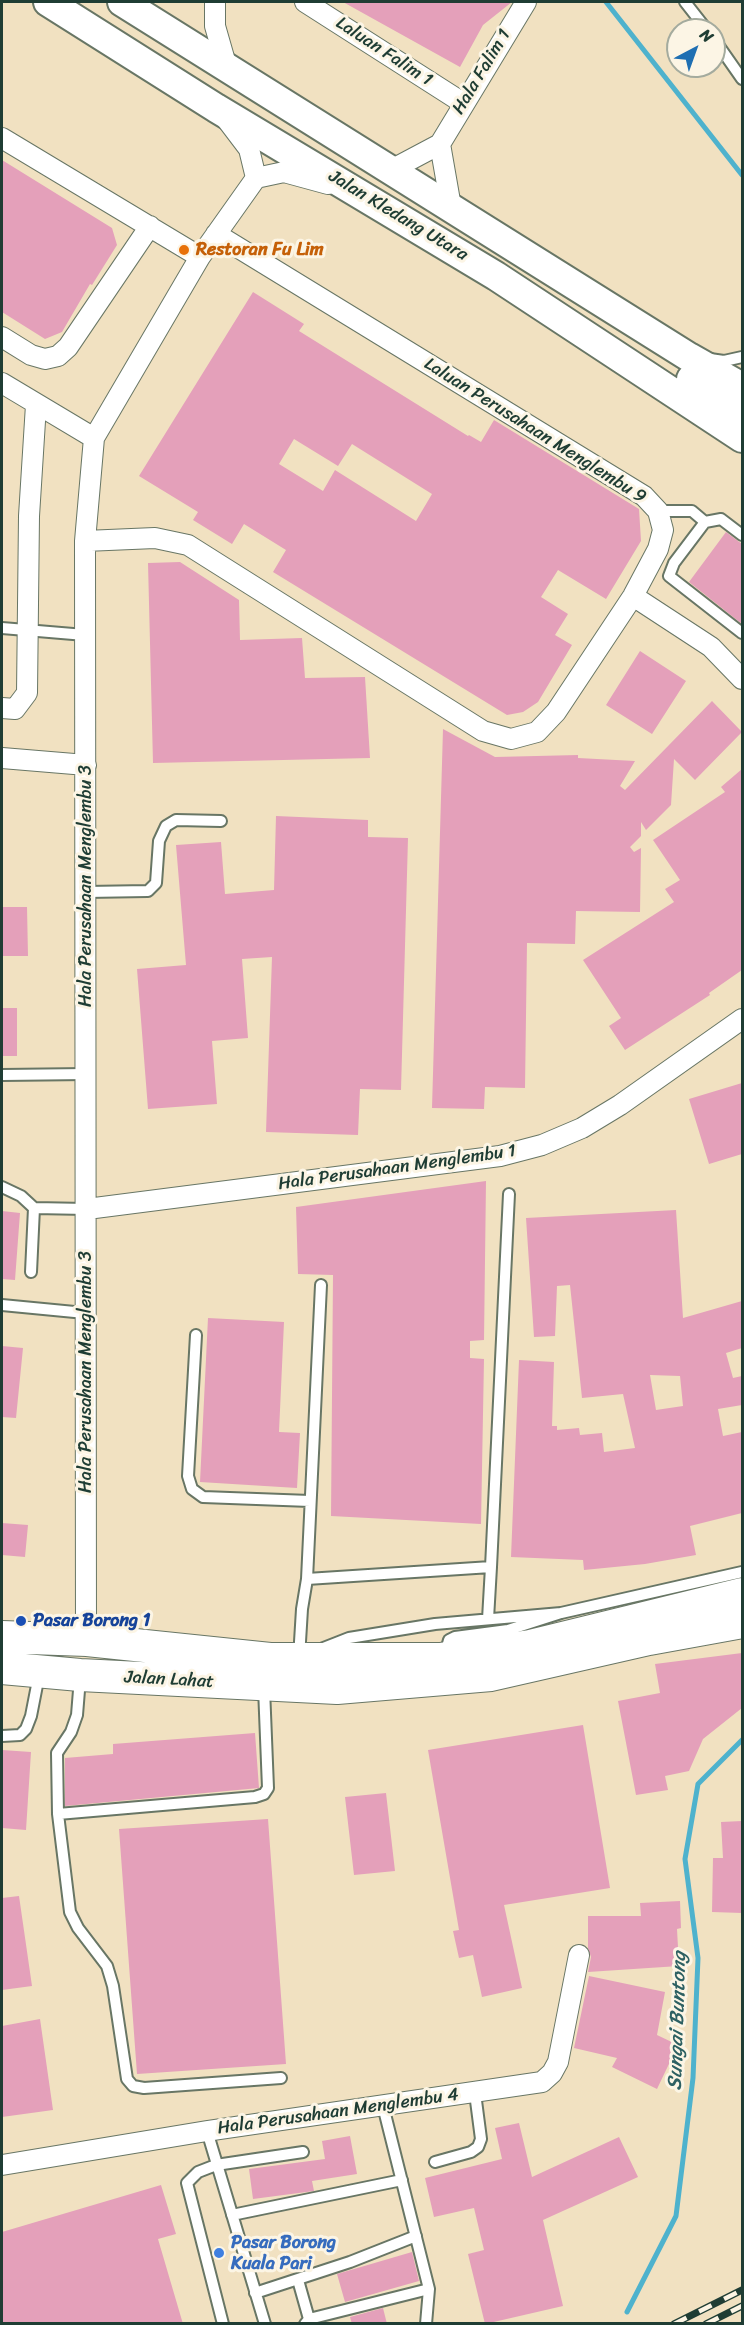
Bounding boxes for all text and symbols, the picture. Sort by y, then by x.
street label: Laluan Falim 1 [332,13,436,91]
north arrow [666,18,726,78]
text: N [693,21,721,50]
street label: Hala Falim 1 [448,25,516,119]
street label: Jalan Kledang Utara [324,166,472,266]
place label: Restoran Fu Lim [196,239,324,261]
marker: Restoran Fu Lim [177,243,191,257]
street label: Laluan Perusahaan Menglembu 9 [420,354,650,508]
street label: Hala Perusahaan Menglembu 3 [75,765,97,1007]
street label: Hala Perusahaan Menglembu 1 [277,1141,517,1195]
street label: Hala Perusahaan Menglembu 3 [75,1251,97,1493]
place label: Pasar Borong 1 [33,1610,151,1632]
marker: Pasar Borong 1 [14,1614,28,1628]
street label: Jalan Lahat [124,1667,214,1693]
water label: Sungai Buntong [664,1951,692,2091]
street label: Hala Perusahaan Menglembu 4 [216,2084,460,2140]
place label: Pasar Borong Kuala Pari [231,2232,336,2274]
marker: Pasar Borong Kuala Pari [212,2246,226,2260]

